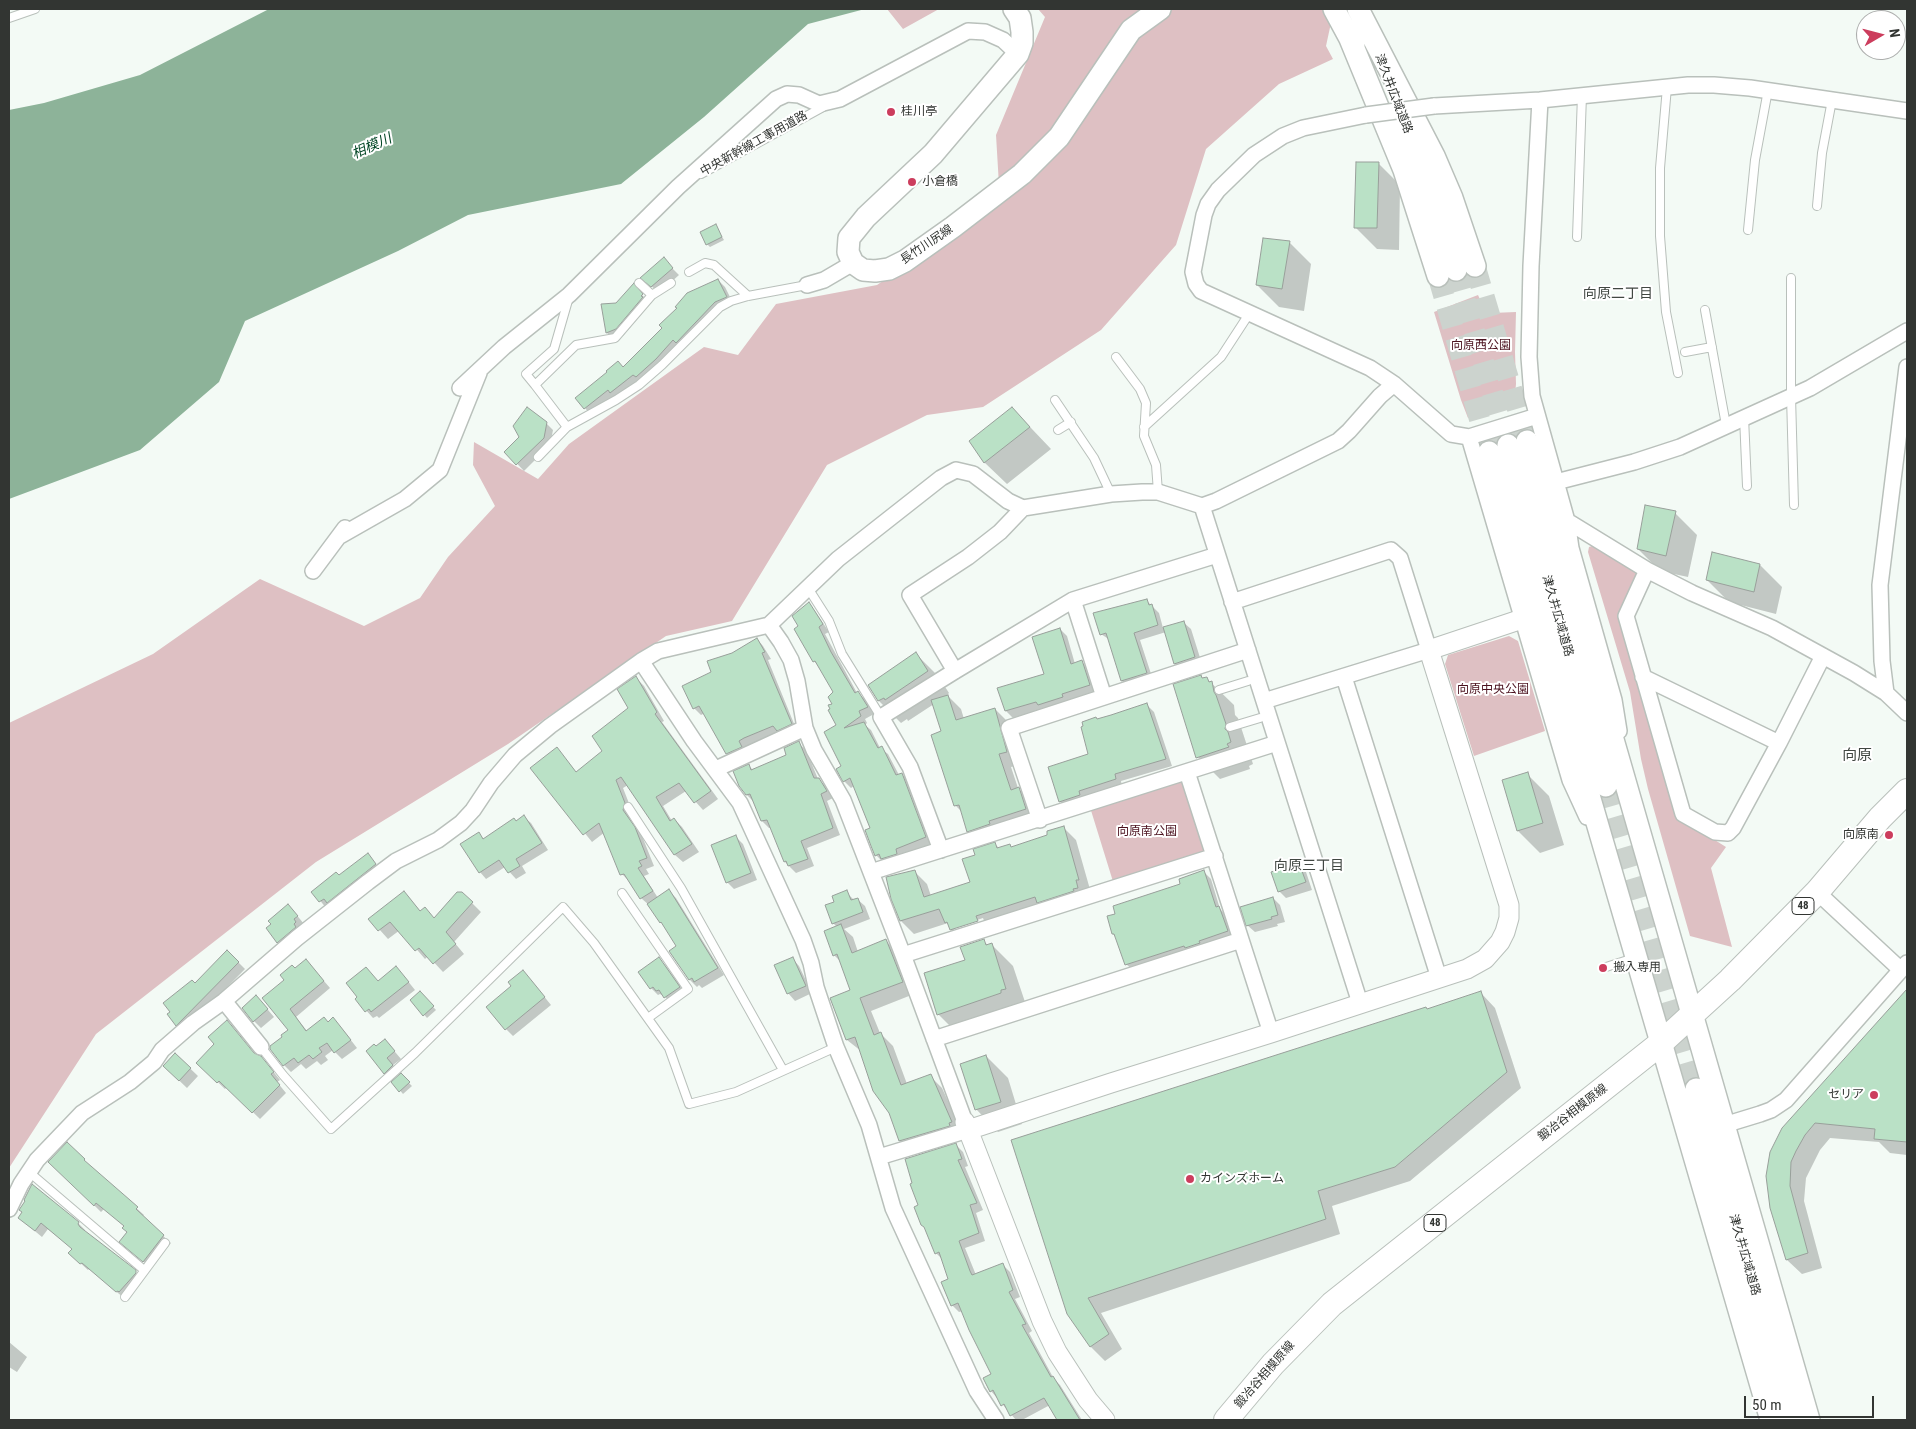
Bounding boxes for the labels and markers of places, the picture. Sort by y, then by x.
place label: 桂川亭 [901,105,937,119]
marker: 桂川亭 [885,106,897,118]
place label: 小倉橋 [922,175,958,189]
marker: 小倉橋 [906,176,918,188]
place label: 向原南 [1843,828,1879,842]
marker: 向原南 [1883,829,1895,841]
place label: 搬入専用 [1613,961,1661,975]
marker: 搬入専用 [1597,962,1609,974]
place label: セリア [1828,1088,1864,1102]
marker: セリア [1868,1089,1880,1101]
place label: カインズホーム [1200,1172,1284,1186]
marker: カインズホーム [1184,1173,1196,1185]

